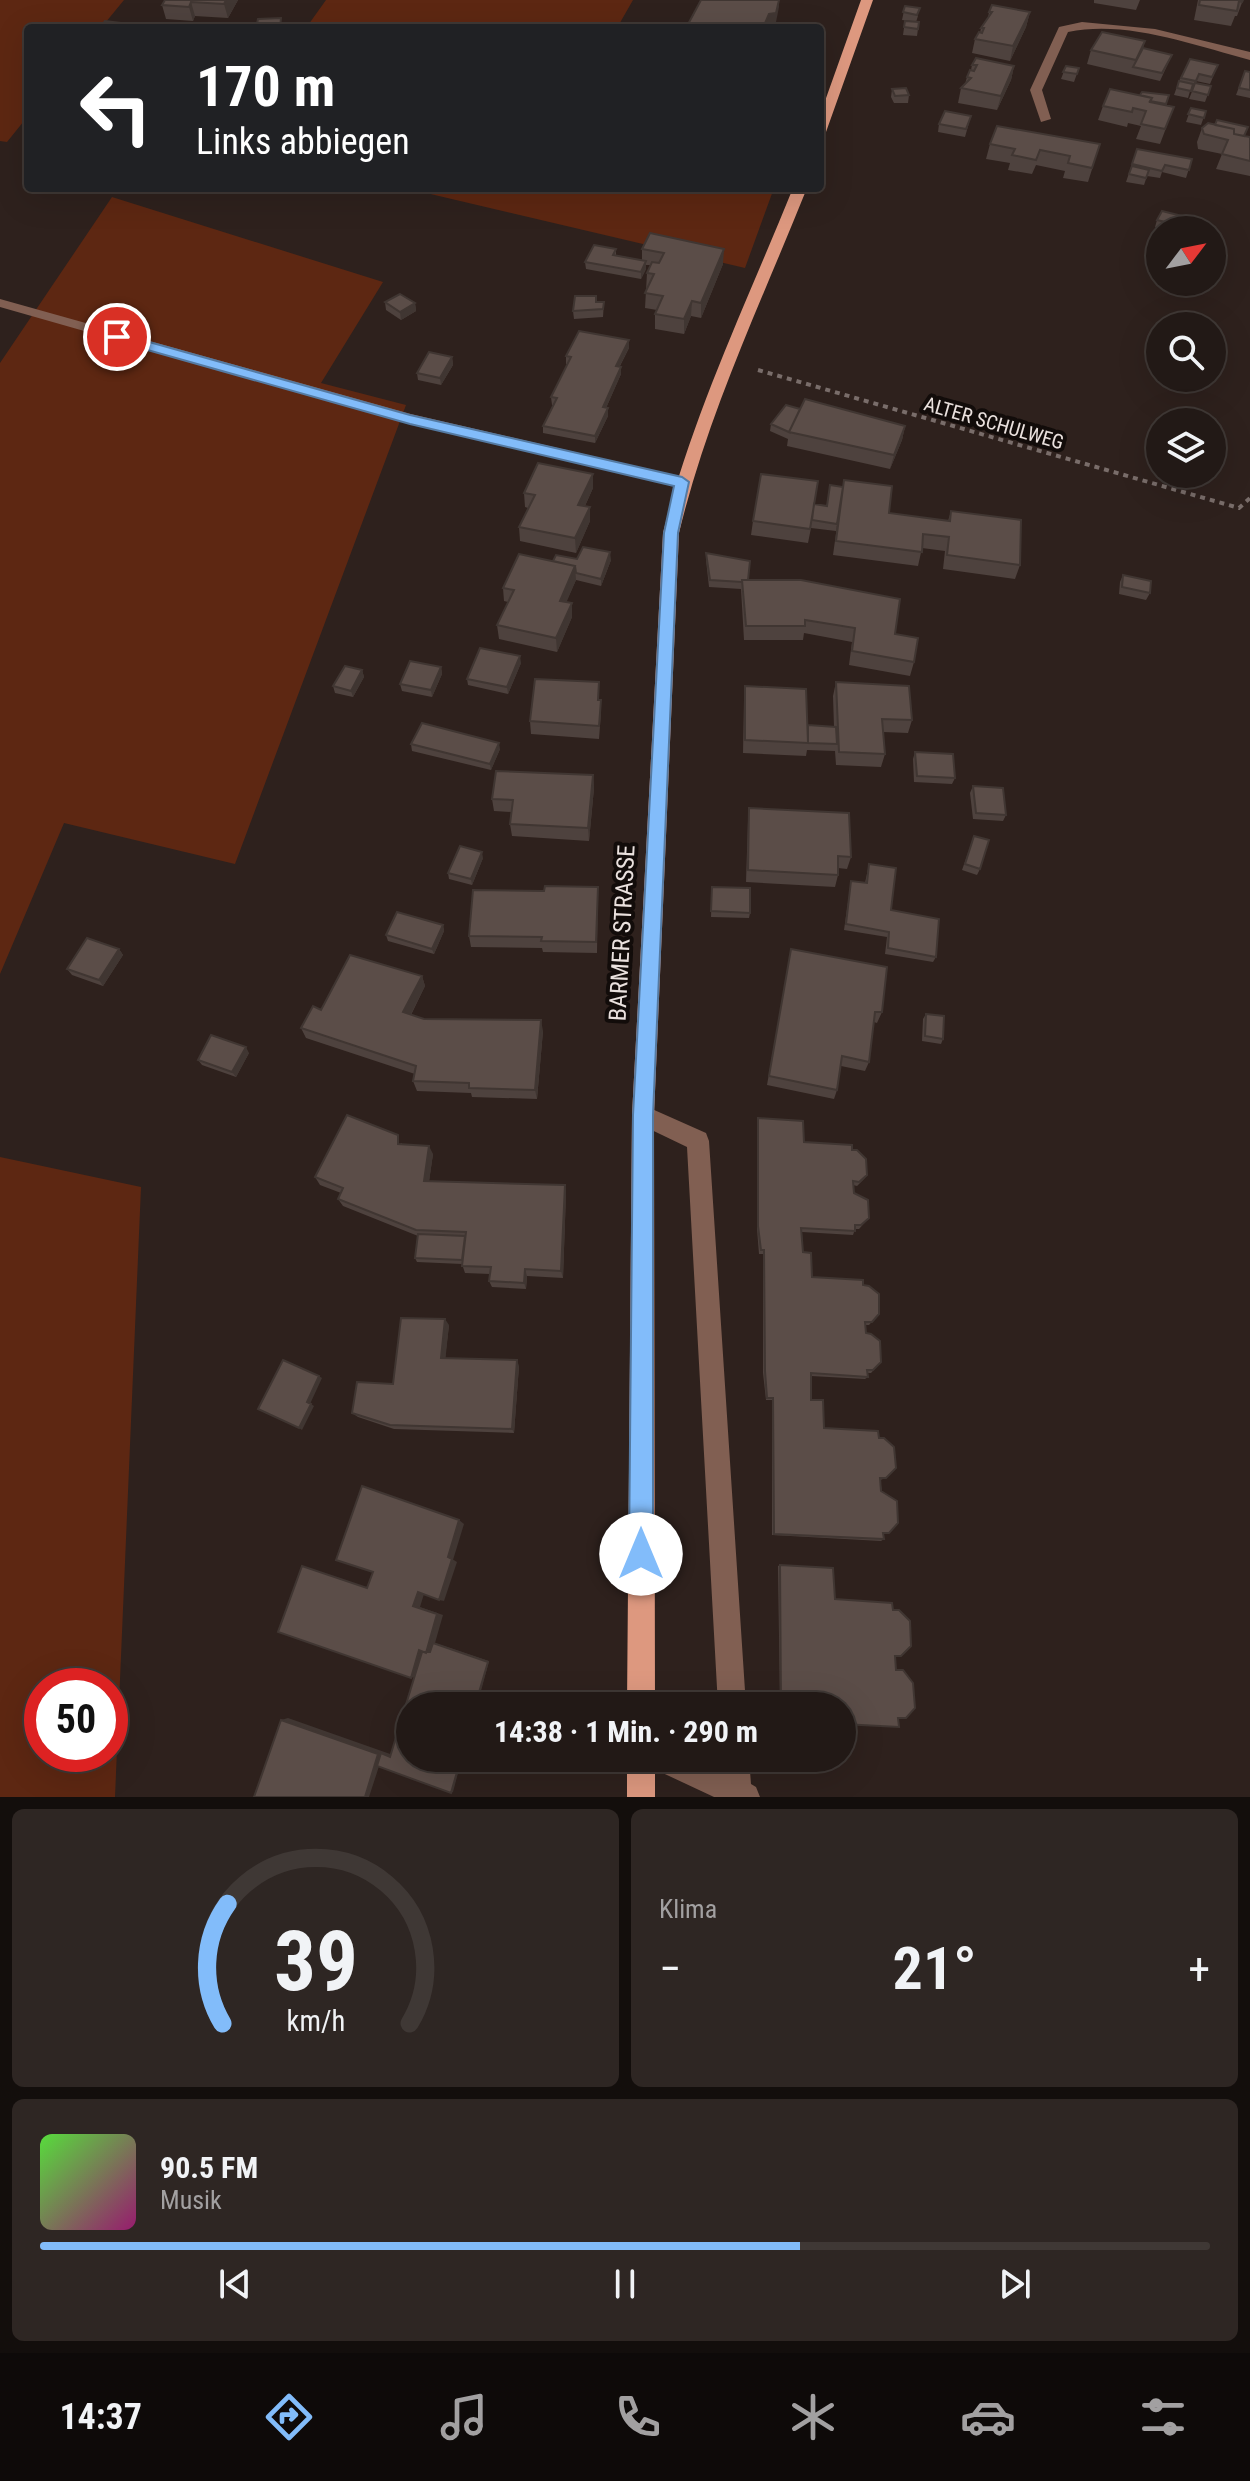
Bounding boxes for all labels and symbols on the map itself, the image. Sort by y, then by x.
north arrow [1146,216,1226,296]
pin [83,303,151,371]
street label: ALTER SCHULWEG [921,392,1067,454]
street label: BARMER STRASSE [603,844,641,1022]
position arrow [599,1512,683,1596]
speed limit sign: 50 [24,1668,128,1772]

